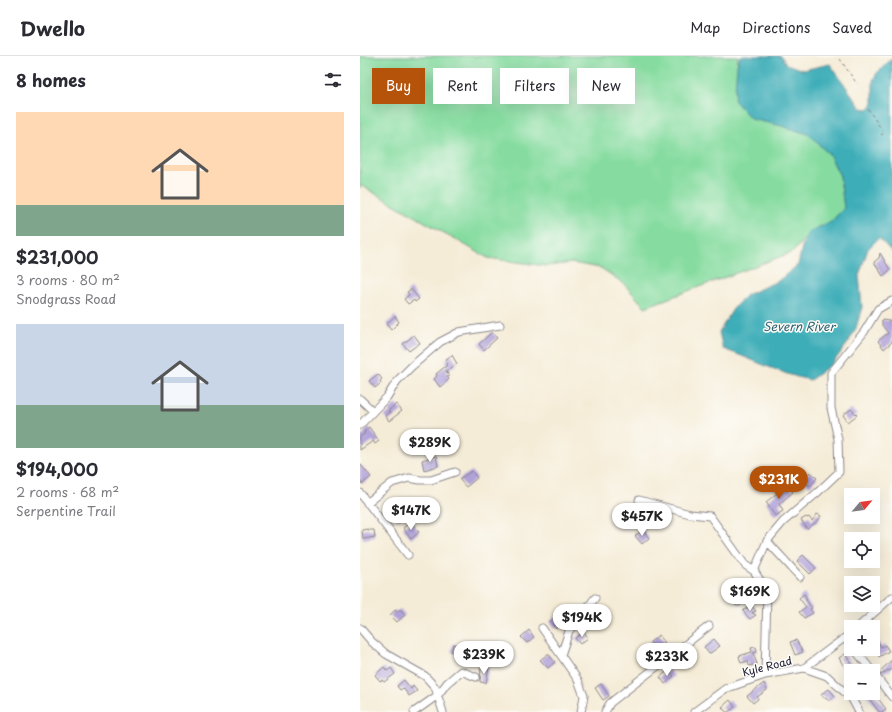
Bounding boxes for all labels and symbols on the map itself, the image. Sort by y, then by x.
water label: Severn River [763,317,836,335]
pin: $289K [402,429,458,463]
pin: $231K [751,466,807,500]
north arrow [844,488,880,524]
pin: $147K [383,497,439,531]
pin: $457K [614,503,670,537]
pin: $169K [722,578,778,612]
pin: $194K [554,604,610,638]
pin: $239K [456,641,512,675]
pin: $233K [639,643,695,677]
street label: Kyle Road [740,652,794,680]

